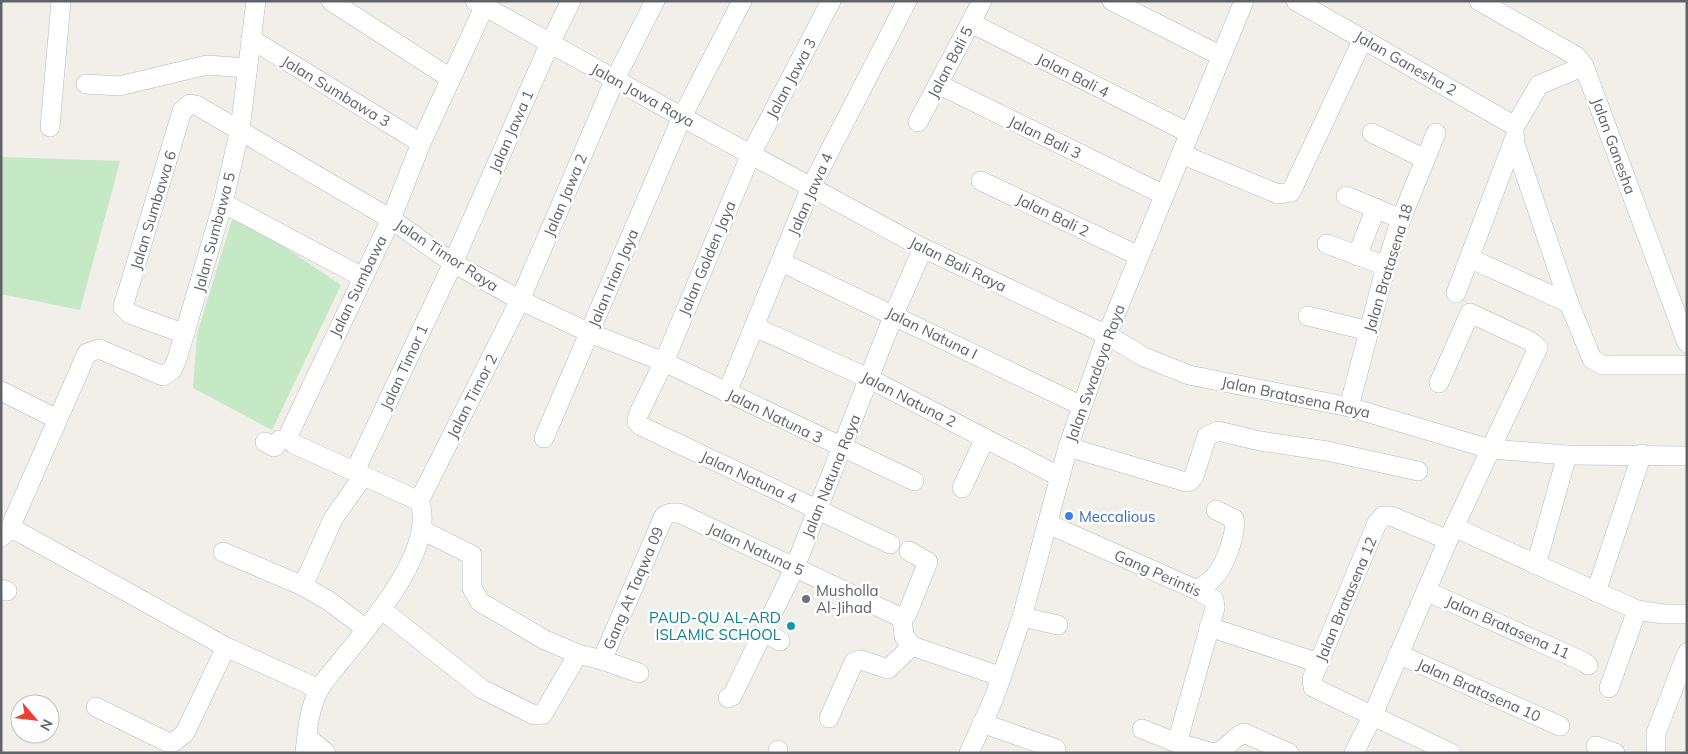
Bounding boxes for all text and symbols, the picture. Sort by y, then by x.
street label: Jalan Bali 5 [923,23,977,101]
street label: Jalan Ganesha 2 [1352,26,1460,100]
street label: Jalan Jawa 3 [762,35,820,121]
street label: Jalan Bali 4 [1034,49,1112,101]
street label: Jalan Sumbawa 3 [278,51,394,131]
street label: Jalan Jawa Raya [588,59,698,131]
street label: Jalan Jawa 1 [484,87,538,175]
street label: Jalan Ganesha [1588,95,1640,197]
street label: Jalan Bali 3 [1006,111,1084,163]
street label: Jalan Sumbawa 6 [126,148,180,272]
street label: Jalan Jawa 4 [783,150,837,238]
street label: Jalan Jawa 2 [539,151,591,239]
street label: Jalan Sumbawa 5 [189,170,239,294]
street label: Jalan Bali 2 [1014,189,1092,241]
street label: Jalan Golden Jaya [674,198,740,318]
street label: Jalan Bratasena 18 [1359,201,1417,335]
street label: Jalan Timor Raya [392,215,502,295]
street label: Jalan Irian Jaya [584,226,642,330]
street label: Jalan Sumbawa [325,232,391,340]
street label: Jalan Bali Raya [906,232,1010,296]
street label: Jalan Swadaya Raya [1061,302,1129,444]
street label: Jalan Natuna I [883,303,981,363]
street label: Jalan Timor 1 [376,321,432,413]
street label: Jalan Timor 2 [443,351,501,441]
street label: Jalan Natuna 2 [858,367,960,431]
street label: Jalan Bratasena Raya [1220,372,1372,422]
street label: Jalan Natuna 3 [724,385,826,447]
street label: Jalan Natuna Raya [798,412,864,540]
street label: Jalan Natuna 4 [698,446,800,508]
place label: Meccalious [1079,507,1155,526]
marker: Meccalious [1063,510,1075,522]
street label: Jalan Natuna 5 [705,518,807,580]
street label: Gang At Taqwa 09 [599,524,667,652]
street label: Jalan Bratasena 12 [1311,534,1381,664]
street label: Gang Perintis [1111,545,1205,601]
place label: Musholla Al-Jihad [816,581,878,617]
street label: Jalan Bratasena 11 [1443,591,1573,663]
marker: Musholla Al-Jihad [800,593,812,605]
place label: PAUD-QU AL-ARD ISLAMIC SCHOOL [649,608,781,644]
marker: PAUD-QU AL-ARD ISLAMIC SCHOOL [785,620,797,632]
street label: Jalan Bratasena 10 [1414,654,1544,726]
north arrow [10,694,60,744]
text: N [36,716,57,734]

